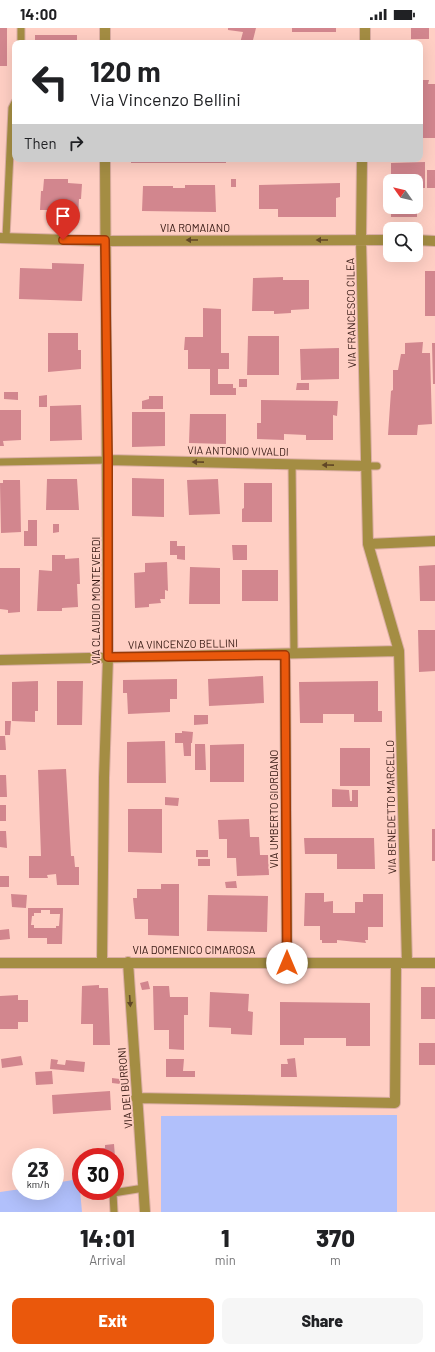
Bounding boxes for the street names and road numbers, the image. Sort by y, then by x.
street label: VIA ROMAIANO [160,221,230,234]
street label: VIA FRANCESCO CILEA [343,257,358,368]
street label: VIA ANTONIO VIVALDI [187,443,289,458]
street label: VIA CLAUDIO MONTEVERDI [89,537,102,665]
street label: VIA VINCENZO BELLINI [128,636,238,651]
street label: VIA BENEDETTO MARCELLO [383,740,398,874]
street label: VIA UMBERTO GIORDANO [267,749,280,868]
street label: VIA DOMENICO CIMAROSA [132,943,256,956]
street label: VIA DEI BURRONI [114,1047,135,1129]

